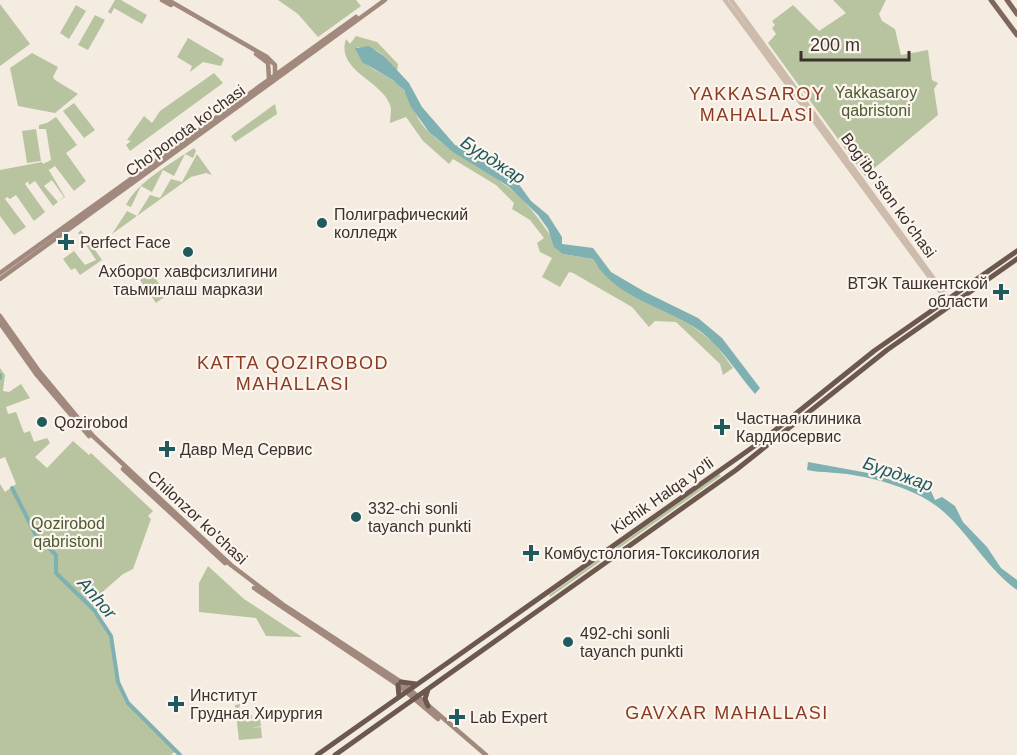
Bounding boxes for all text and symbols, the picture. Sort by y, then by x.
scale bar [801,24,909,62]
text: 200 m [810,35,860,55]
street label: Cho'ponota ko'chasi [122,81,248,179]
district label: YAKKASAROY MAHALLASI [689,84,825,125]
park label: Yakkasaroy qabristoni [835,84,917,119]
street label: Bogʻiboʻston koʻchasi [838,130,939,261]
water label: Бурджар [457,132,529,188]
place label: Полиграфический колледж [334,206,468,241]
marker: Полиграфический колледж [315,216,329,230]
marker: Perfect Face [57,233,75,251]
place label: Perfect Face [80,234,171,251]
marker: Ахборот хавфсизлигини таьминлаш маркази [181,245,195,259]
place label: Ахборот хавфсизлигини таьминлаш маркази [99,263,277,298]
place label: ВТЭК Ташкентской области [847,275,988,310]
marker: ВТЭК Ташкентской области [992,283,1010,301]
district label: KATTA QOZIROBOD MAHALLASI [197,353,389,394]
place label: Частная клиника Кардиосервис [736,410,861,445]
place label: Qozirobod [54,414,128,431]
marker: Qozirobod [35,415,49,429]
marker: Частная клиника Кардиосервис [713,418,731,436]
marker: Давр Мед Сервис [158,440,176,458]
place label: Давр Мед Сервис [180,441,312,458]
water label: Бурджар [860,453,936,495]
street label: Kichik Halqa yo'li [608,454,716,537]
street label: Chilonzor ko'chasi [145,467,251,568]
place label: 332-chi sonli tayanch punkti [368,500,471,535]
marker: 332-chi sonli tayanch punkti [349,510,363,524]
park label: Qozirobod qabristoni [31,515,105,550]
marker: Комбустология-Токсикология [522,544,540,562]
place label: Комбустология-Токсикология [544,545,760,562]
water label: Anhor [73,573,121,623]
place label: 492-chi sonli tayanch punkti [580,625,683,660]
marker: 492-chi sonli tayanch punkti [561,635,575,649]
place label: Институт Грудная Хирургия [190,687,323,722]
marker: Институт Грудная Хирургия [167,695,185,713]
district label: GAVXAR MAHALLASI [625,703,829,723]
marker: Lab Expert [448,708,466,726]
place label: Lab Expert [470,709,548,726]

